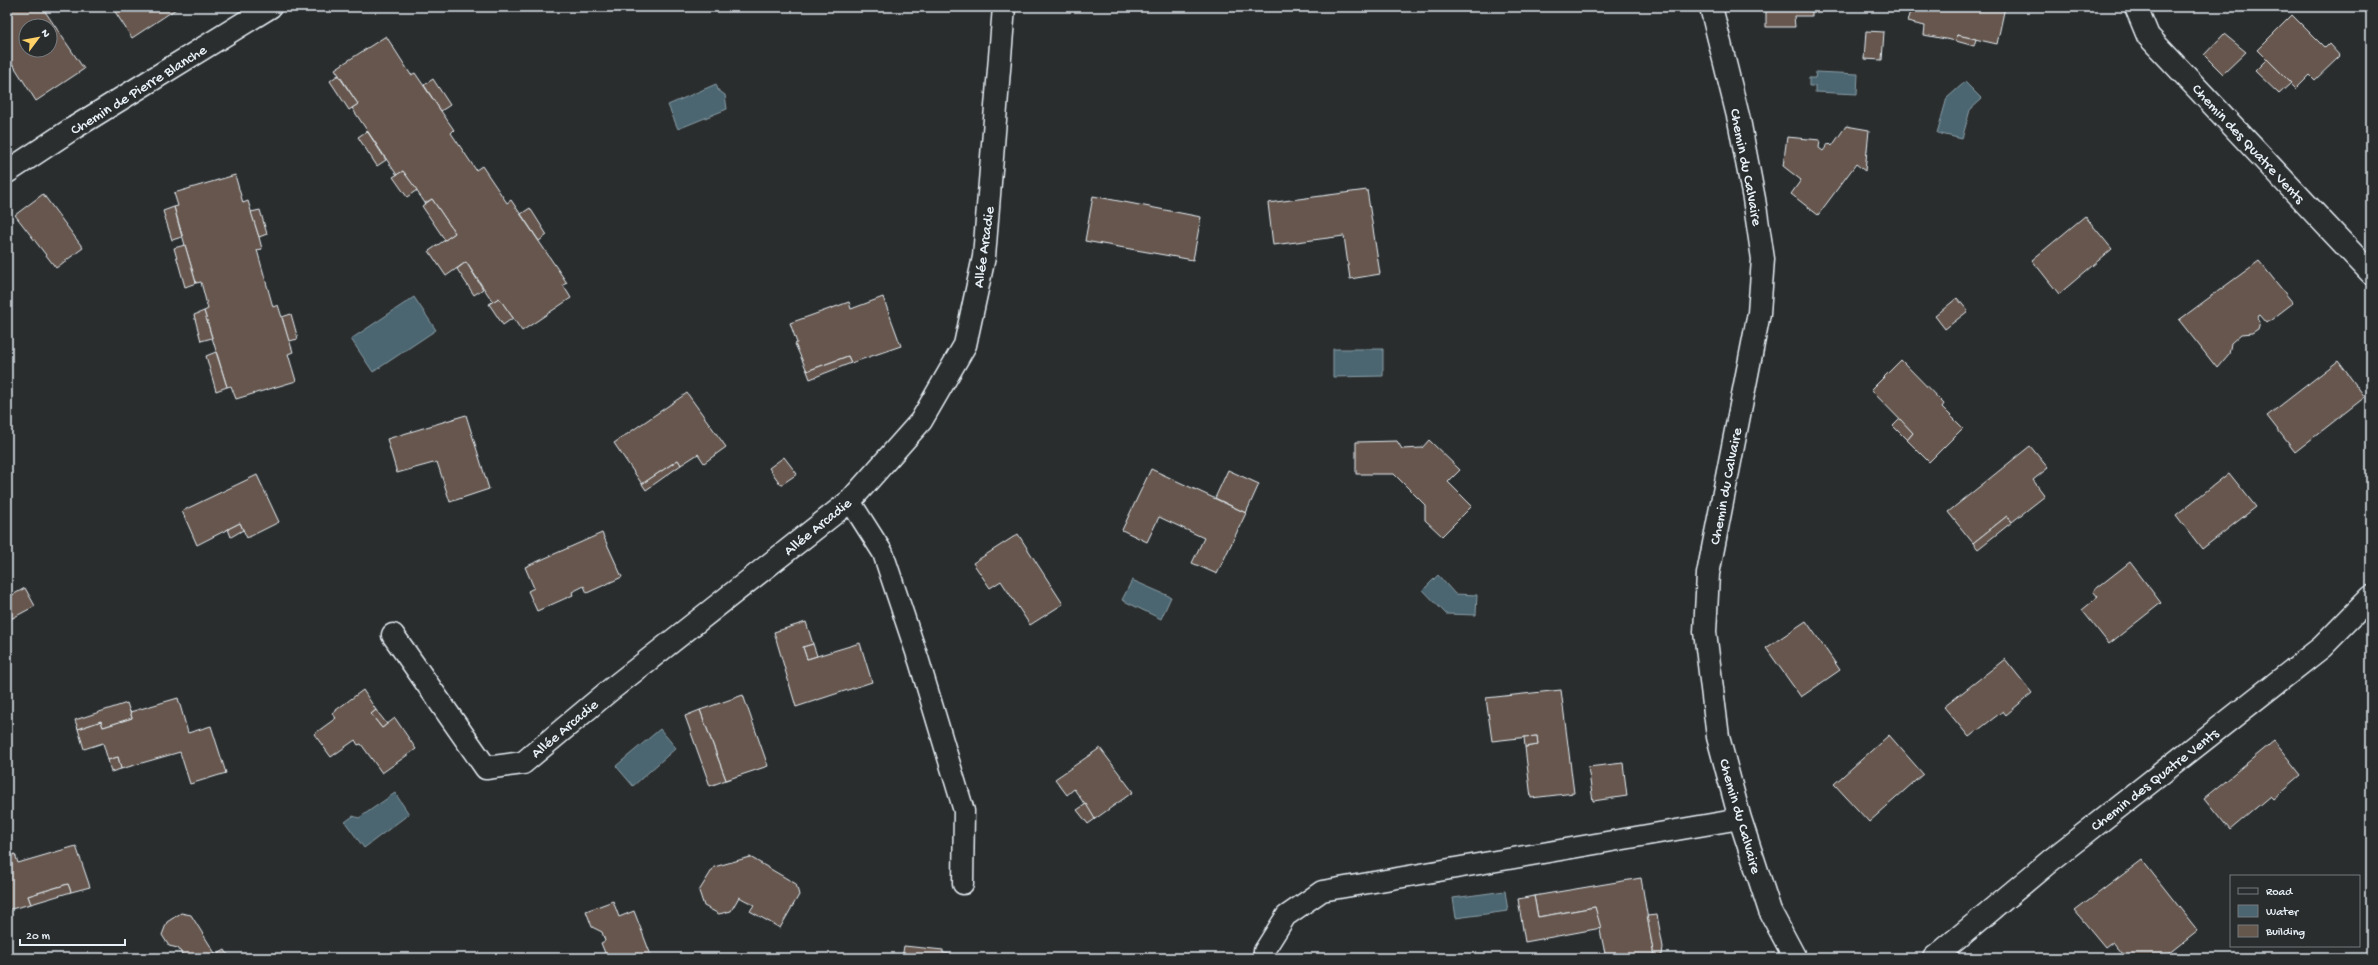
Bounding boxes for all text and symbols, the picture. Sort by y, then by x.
north arrow [18,18,58,58]
text: N [38,28,52,40]
street label: Chemin de Pierre Blanche [68,41,211,140]
street label: Chemin des Quatre Vents [2187,81,2308,208]
street label: Chemin du Calvaire [1725,107,1765,228]
street label: Allée Arcadie [970,205,1000,289]
street label: Chemin du Calvaire [1707,426,1747,546]
street label: Allée Arcadie [781,495,856,560]
street label: Allée Arcadie [528,696,603,763]
street label: Chemin des Quatre Vents [2088,725,2223,836]
street label: Chemin du Calvaire [1714,757,1764,876]
legend [2230,875,2360,947]
text: Road [2266,886,2293,900]
text: Water [2266,906,2300,920]
scale bar [20,921,125,947]
text: Building [2265,926,2305,940]
text: 20 m [26,930,51,944]

